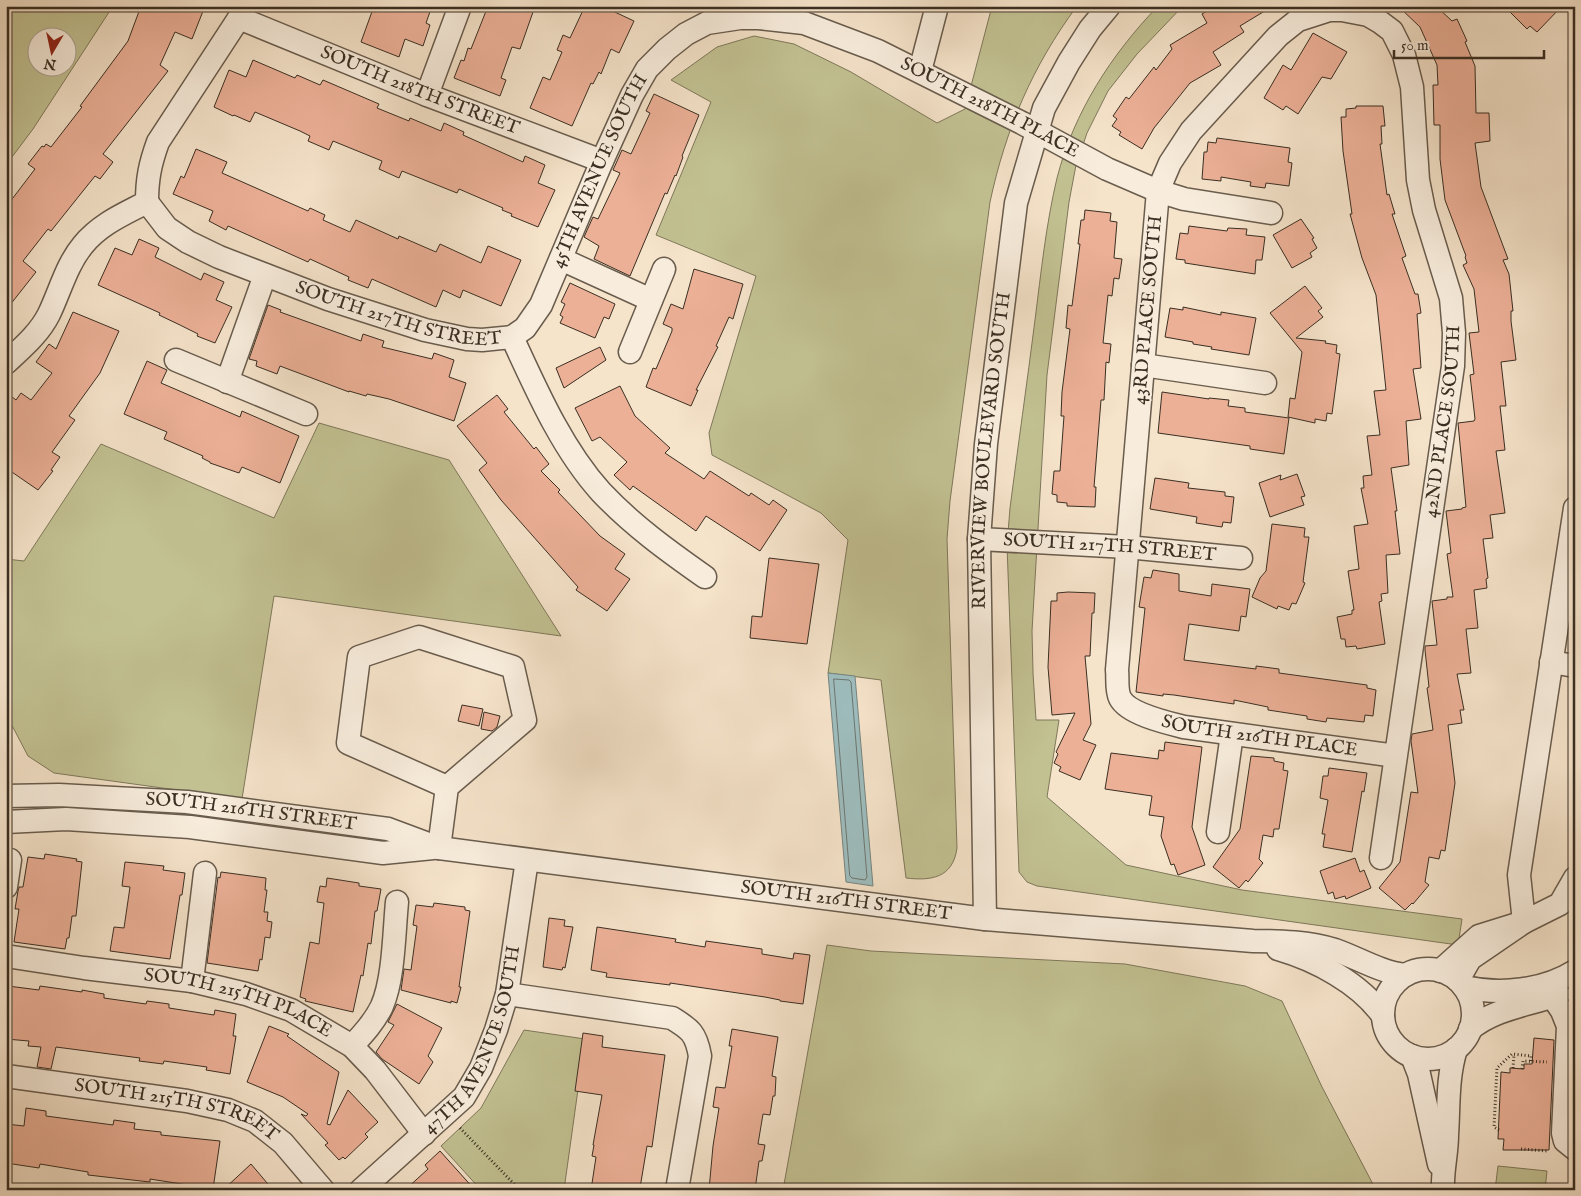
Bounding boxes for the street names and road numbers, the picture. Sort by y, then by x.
street label: SOUTH 218TH STREET [317,41,523,141]
street label: SOUTH 218TH PLACE [896,52,1083,164]
street label: 45TH AVENUE SOUTH [546,70,653,272]
street label: 43RD PLACE SOUTH [1128,214,1168,406]
street label: SOUTH 217TH STREET [292,276,503,352]
street label: RIVERVIEW BOULEVARD SOUTH [967,291,1017,609]
street label: 42ND PLACE SOUTH [1419,325,1466,519]
street label: SOUTH 217TH STREET [1003,528,1217,568]
street label: SOUTH 216TH PLACE [1159,710,1359,763]
street label: SOUTH 216TH STREET [145,788,358,837]
street label: SOUTH 216TH STREET [739,875,953,927]
street label: 47TH AVENUE SOUTH [419,944,526,1140]
street label: SOUTH 215TH PLACE [143,963,336,1043]
street label: SOUTH 215TH STREET [73,1074,284,1147]

